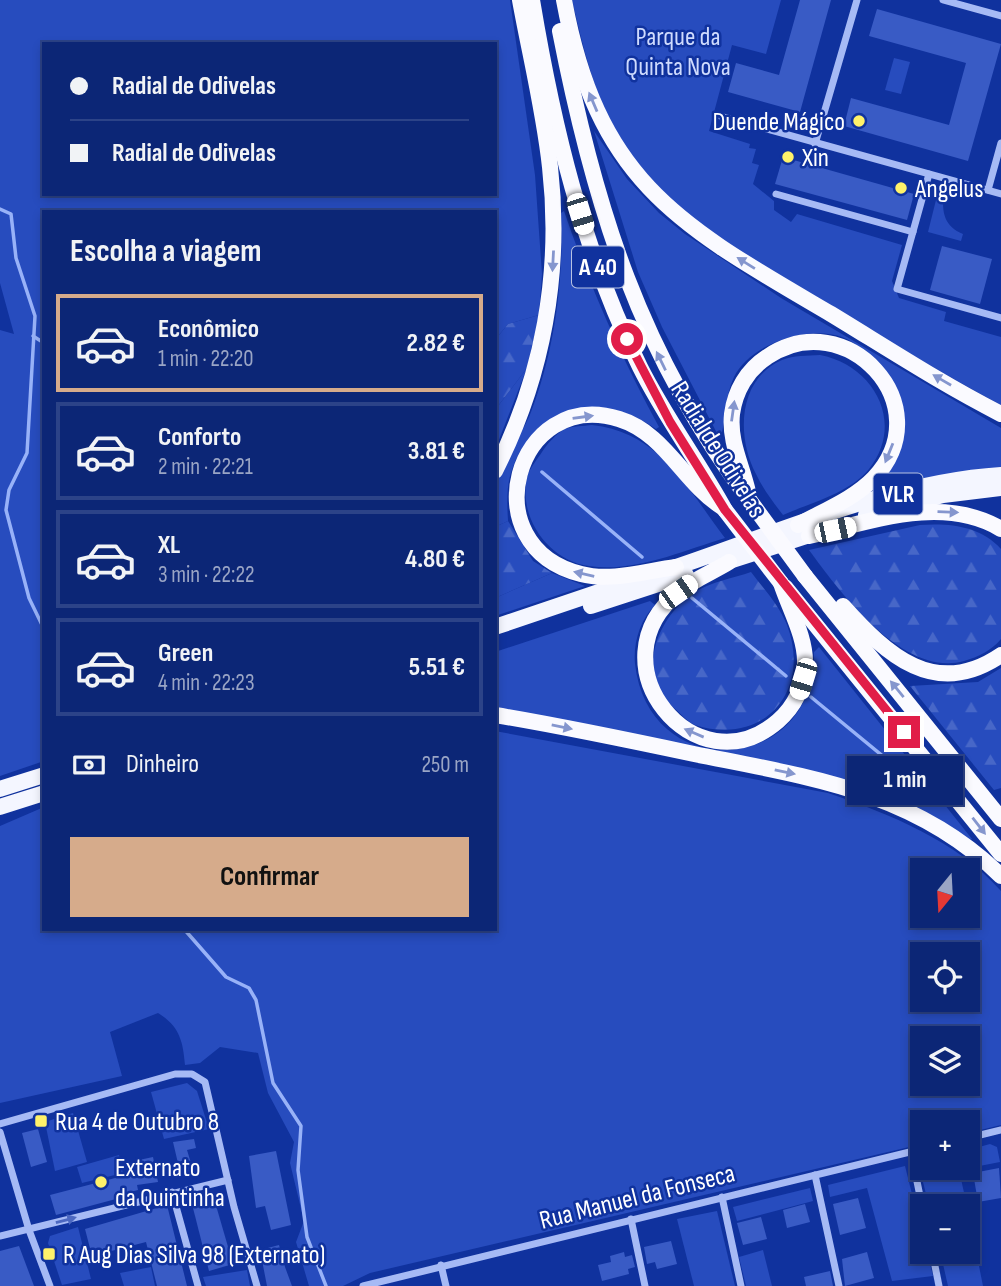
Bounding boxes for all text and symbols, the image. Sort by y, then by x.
park label: Parque da Quinta Nova [625,22,731,83]
text: Radial de Odivelas [112,71,276,102]
one-way arrow [587,91,598,112]
place label: Duende Mágico [713,107,845,138]
marker: Duende Mágico [851,113,867,129]
text: Radial de Odivelas [112,138,276,169]
place label: Xin [801,143,829,174]
marker: Xin [780,149,796,165]
place label: Angelus [914,174,984,205]
marker: Angelus [893,180,909,196]
car [564,191,597,237]
text: Escolha a viagem [70,232,262,271]
road number: A 40 [572,246,624,288]
one-way arrow [548,250,559,272]
one-way arrow [737,257,756,270]
icon: car [74,312,137,375]
text: Econômico [158,314,259,345]
route start [611,323,643,355]
text: 2.82 € [407,328,465,359]
text: 1 min · 22:20 [158,345,254,373]
one-way arrow [656,351,667,371]
one-way arrow [932,374,951,386]
street label: Radial de Odivelas [664,376,772,524]
one-way arrow [728,400,739,422]
one-way arrow [572,411,594,422]
icon: car [74,420,137,483]
text: Conforto [158,422,241,453]
text: 3.81 € [408,436,465,467]
one-way arrow [884,443,895,464]
text: 2 min · 22:21 [158,453,253,481]
road number: VLR [874,474,922,514]
one-way arrow [937,507,959,518]
car [813,515,858,545]
icon: car [74,528,137,591]
text: XL [158,530,180,561]
text: 4.80 € [405,544,465,575]
text: 3 min · 22:22 [158,561,254,589]
one-way arrow [573,568,595,579]
car [655,571,702,613]
icon: car [74,636,137,699]
text: Green [158,638,213,669]
text: 5.51 € [409,652,465,683]
car [787,656,820,702]
text: 4 min · 22:23 [158,669,255,697]
one-way arrow [890,680,905,698]
route end [888,716,920,748]
one-way arrow [551,722,573,733]
one-way arrow [684,727,705,738]
icon: cash [70,746,108,784]
text: Dinheiro [126,749,199,780]
text: 250 m [422,751,469,779]
callout: 1 min [846,756,962,806]
text: 1 min [884,766,926,794]
one-way arrow [774,767,796,778]
one-way arrow [971,816,986,834]
button: Confirmar [70,837,469,917]
north arrow [910,858,980,928]
map controls [910,858,980,1264]
button: locate [910,942,980,1012]
button: layers [910,1026,980,1096]
place label: Rua 4 de Outubro 8 [55,1107,219,1138]
button: + [910,1110,980,1180]
marker: Rua 4 de Outubro 8 [33,1113,49,1129]
place label: Externato da Quintinha [115,1153,225,1214]
street label: Rua Manuel da Fonseca [537,1158,738,1237]
marker: Externato da Quintinha [93,1174,109,1190]
button: − [910,1194,980,1264]
one-way arrow [55,1214,77,1225]
place label: R Aug Dias Silva 98 (Externato) [63,1240,325,1271]
marker: R Aug Dias Silva 98 (Externato) [41,1246,57,1262]

